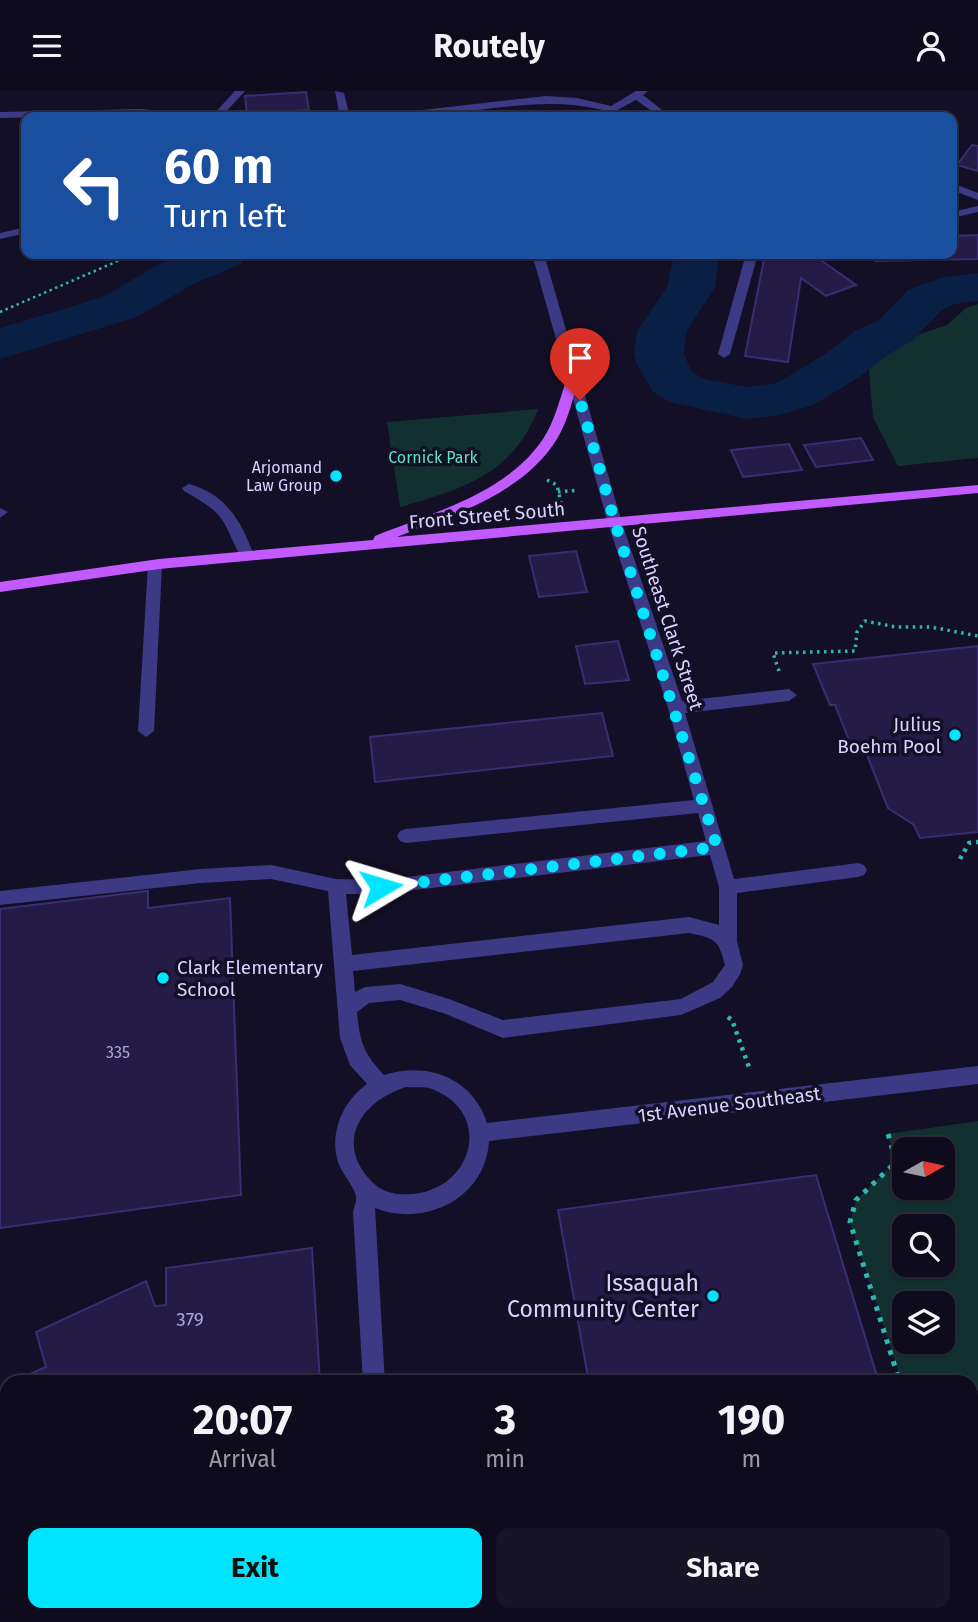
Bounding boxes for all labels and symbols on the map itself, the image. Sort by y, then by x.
pin [550,328,610,400]
park label: Cornick Park [388,448,479,467]
place label: Arjomand Law Group [246,458,322,495]
marker: Arjomand Law Group [328,468,344,484]
street label: Front Street South [408,497,566,534]
street label: Southeast Clark Street [627,524,708,713]
place label: Julius Boehm Pool [837,713,941,758]
marker: Julius Boehm Pool [947,727,963,743]
position arrow [344,850,418,924]
place label: Clark Elementary School [177,956,323,1001]
marker: Clark Elementary School [155,970,171,986]
house number: 335 [106,1043,130,1062]
street label: 1st Avenue Southeast [637,1082,822,1127]
north arrow [892,1137,956,1201]
place label: Issaquah Community Center [507,1269,699,1323]
marker: Issaquah Community Center [705,1288,721,1304]
house number: 379 [176,1308,204,1331]

